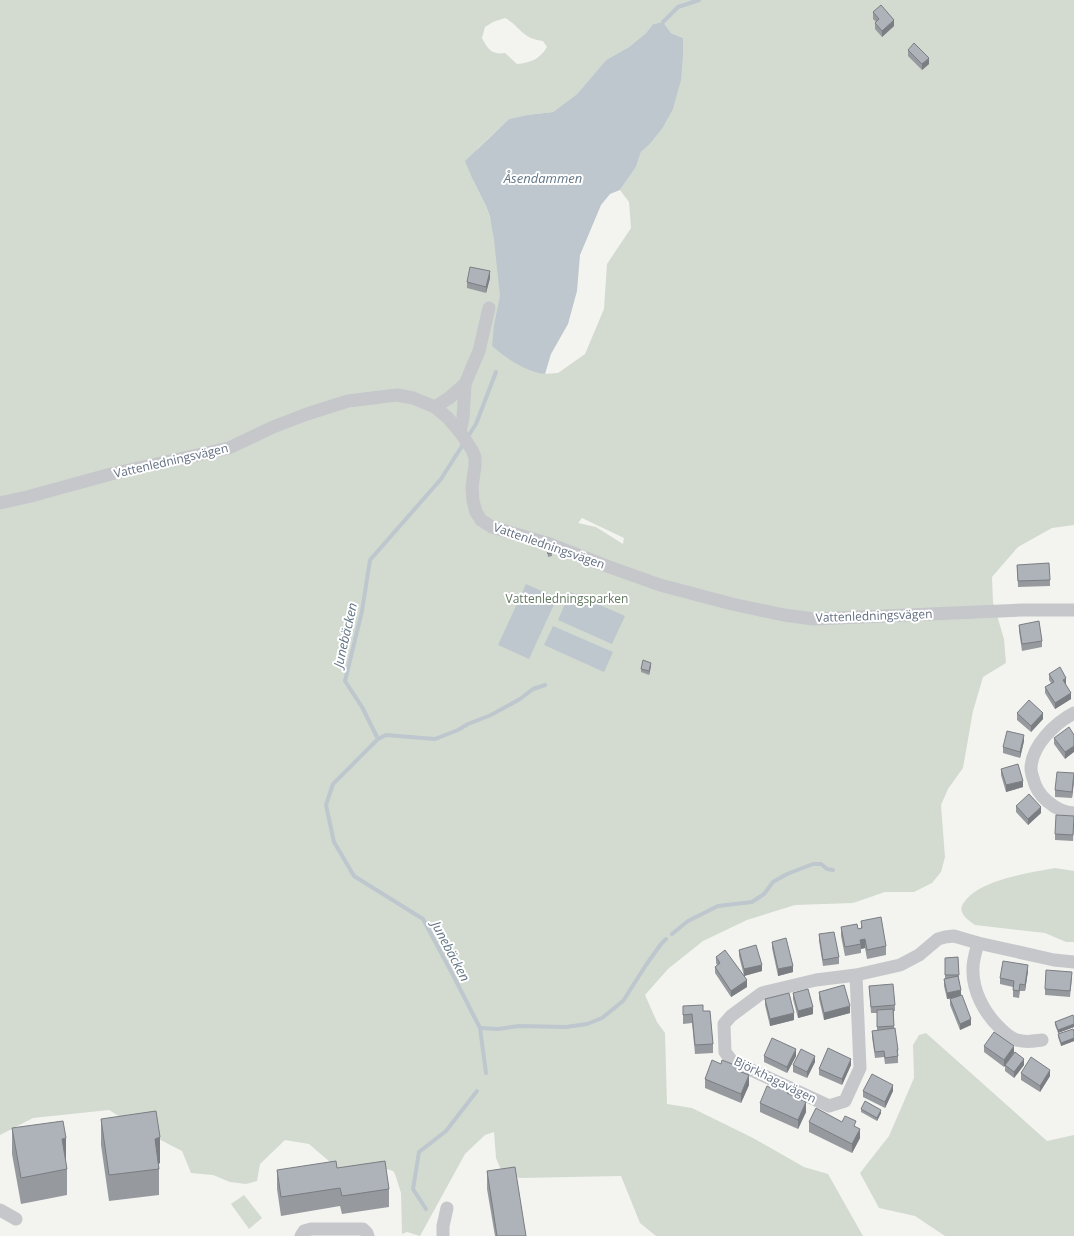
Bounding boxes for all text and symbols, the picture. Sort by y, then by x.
water label: Åsendammen [503,169,582,187]
street label: Vattenledningsvägen [112,439,230,482]
street label: Vattenledningsvägen [491,518,607,573]
park label: Vattenledningsparken [506,590,628,607]
water label: Junebäcken [328,601,361,672]
street label: Vattenledningsvägen [815,605,933,626]
water label: Junebäcken [426,915,474,984]
street label: Björkhagavägen [731,1052,819,1107]

